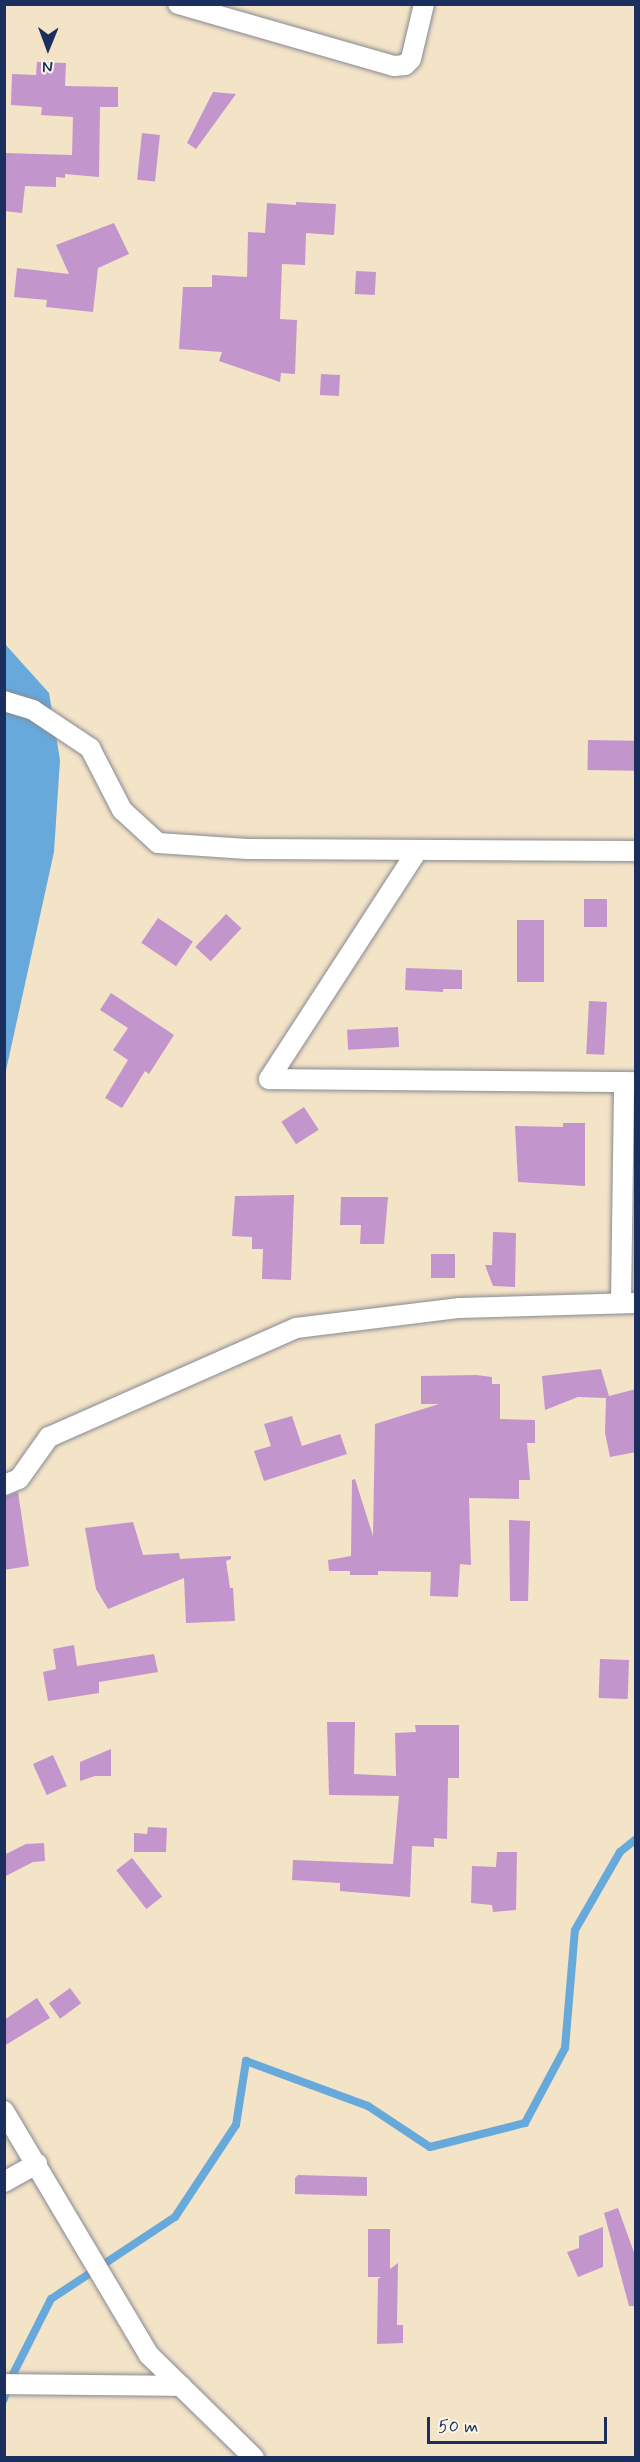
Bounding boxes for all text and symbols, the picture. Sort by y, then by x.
north arrow [18,18,78,78]
text: N [42,56,53,77]
scale bar [430,2405,610,2443]
text: 50 m [438,2415,478,2439]

